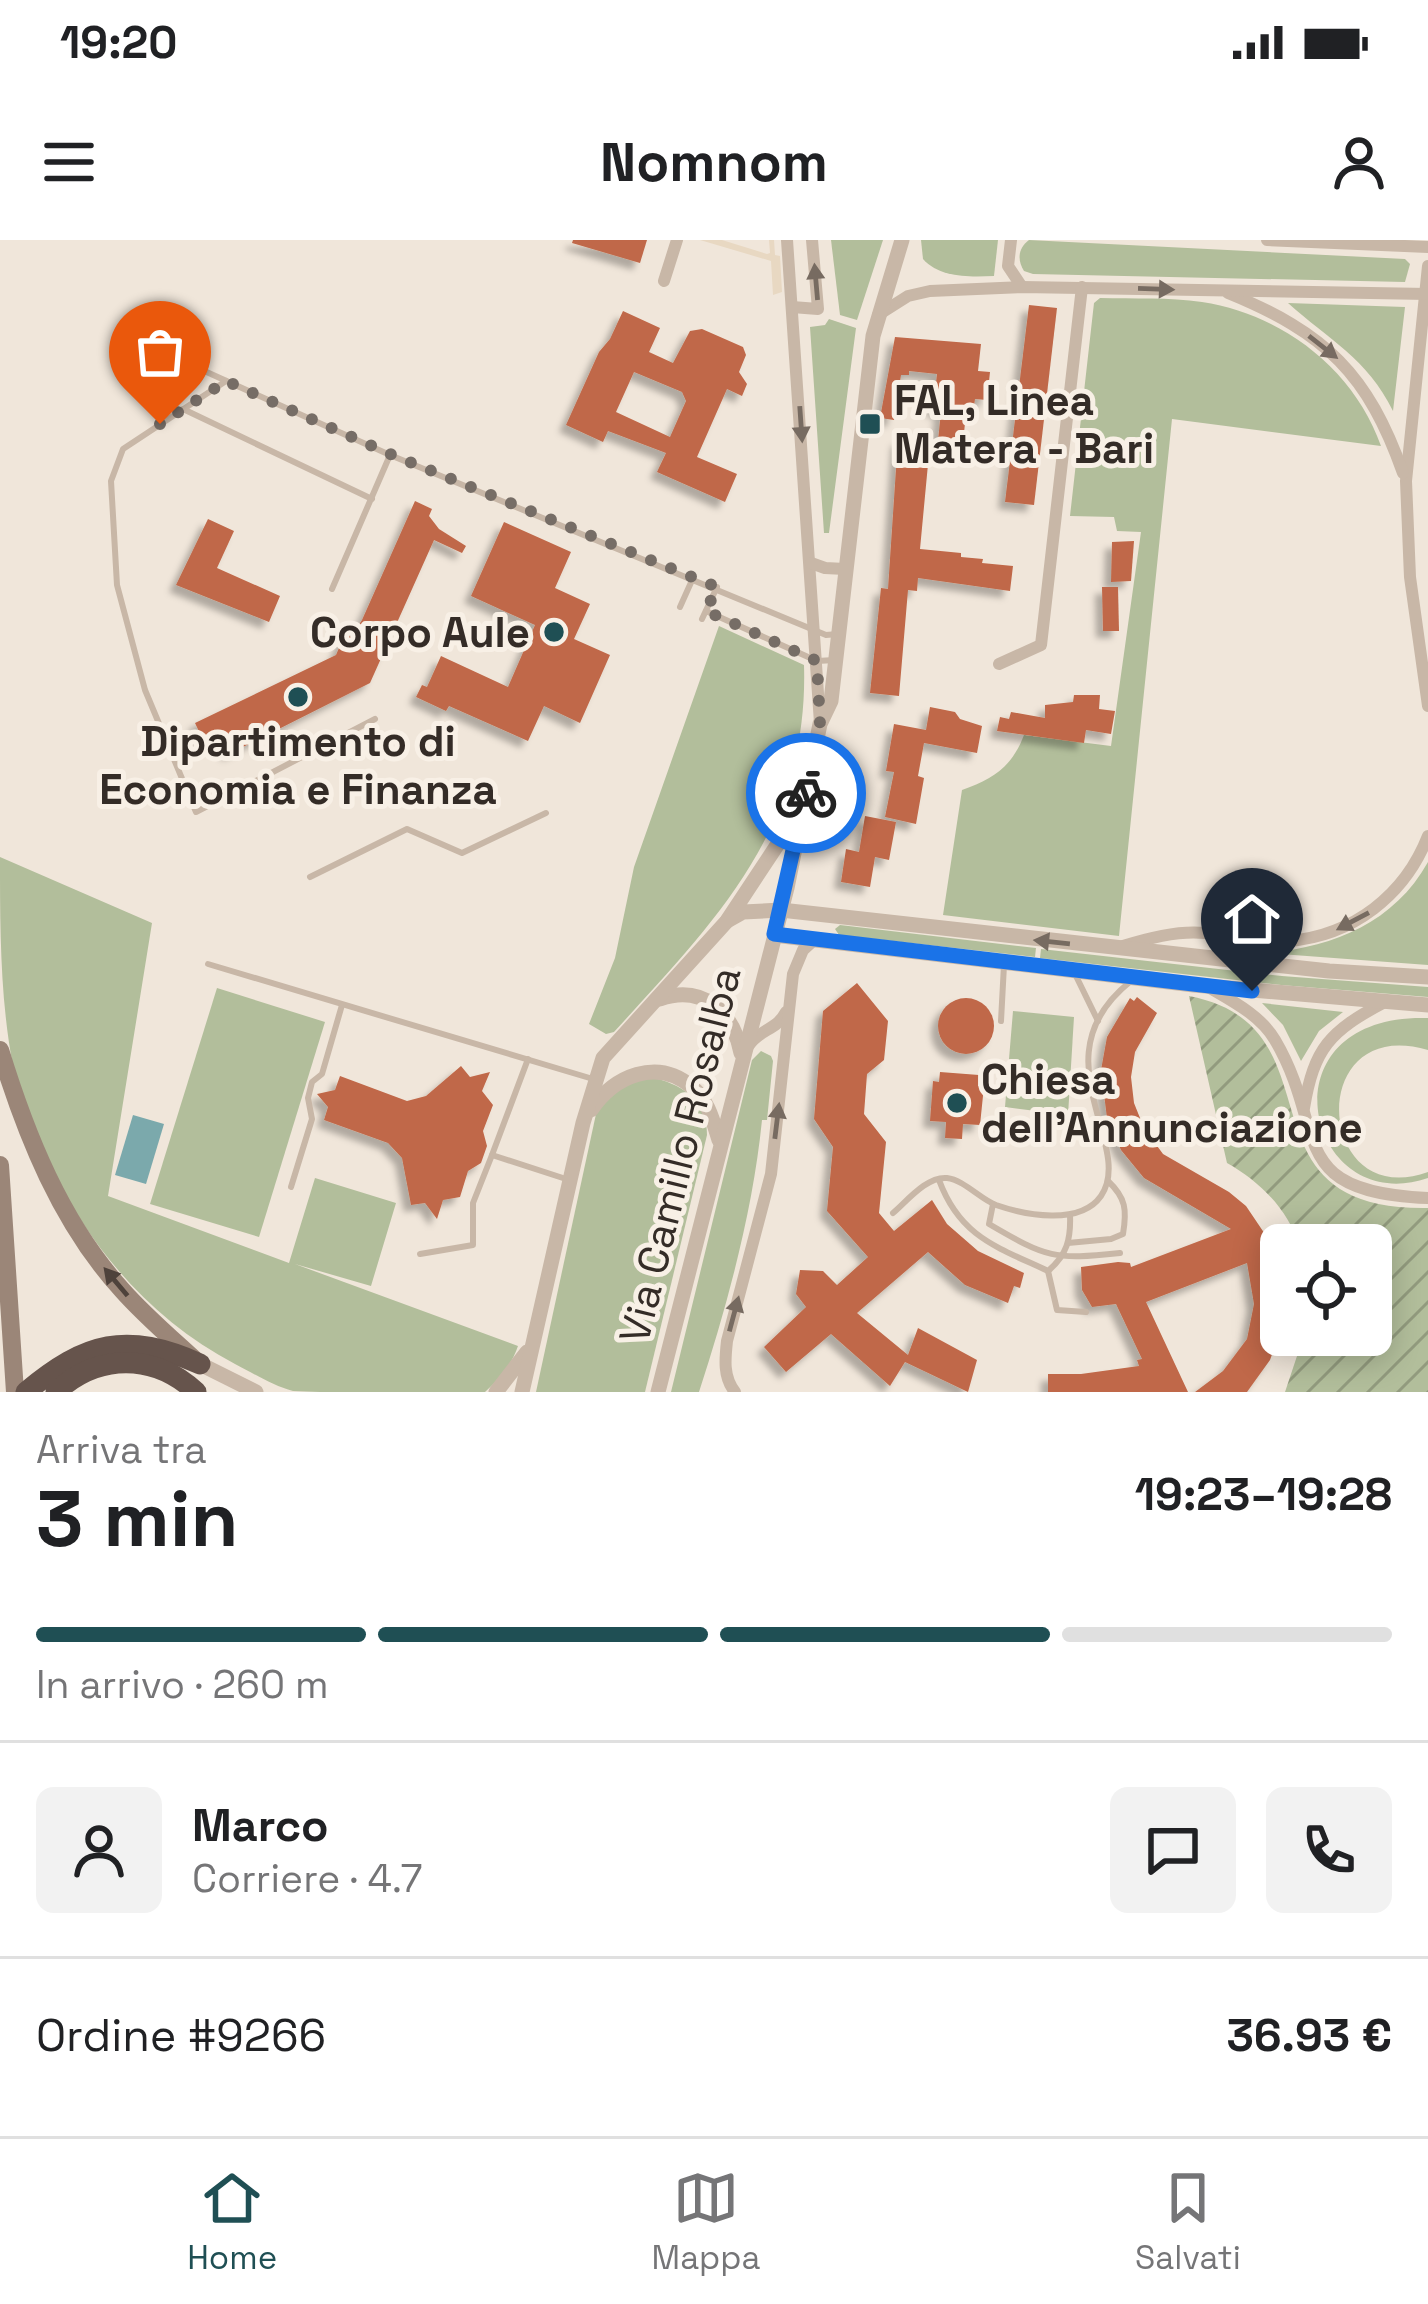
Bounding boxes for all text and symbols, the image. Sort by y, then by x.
text: 19:20 [60,14,177,71]
text: Nomnom [600,128,828,197]
icon: menu [36,129,102,195]
icon: person [1326,129,1392,195]
one-way arrow [806,263,825,300]
one-way arrow [1138,279,1176,298]
pin [109,301,211,424]
icon: bag [127,319,193,385]
one-way arrow [1308,335,1339,359]
place label: FAL, Linea Matera - Bari [894,374,1154,475]
one-way arrow [791,406,810,443]
marker: FAL, Linea Matera - Bari [857,411,883,437]
place label: Corpo Aule [310,606,530,659]
marker: Corpo Aule [541,619,567,645]
marker: Dipartimento di Economia e Finanza [285,684,311,710]
place label: Dipartimento di Economia e Finanza [99,715,497,816]
courier [746,733,866,853]
icon: bike [773,760,839,826]
pin [1201,868,1303,991]
icon: home [1219,886,1285,952]
one-way arrow [1336,910,1370,931]
one-way arrow [1033,932,1070,951]
street label: Via Camillo Rosalba [608,961,752,1349]
place label: Chiesa dell'Annunciazione [981,1053,1363,1154]
marker: Chiesa dell'Annunciazione [944,1090,970,1116]
one-way arrow [768,1101,787,1139]
map controls [1260,1224,1392,1356]
button: locate [1260,1224,1392,1356]
one-way arrow [104,1267,130,1297]
one-way arrow [725,1295,744,1332]
text: Arriva tra [36,1425,207,1474]
text: 19:23–19:28 [1135,1466,1392,1523]
text: 3 min [36,1469,239,1569]
text: In arrivo · 260 m [36,1660,328,1709]
button: person [36,1787,162,1913]
button: chat [1110,1787,1236,1913]
button: phone [1266,1787,1392,1913]
text: Marco [192,1797,329,1854]
text: Corriere · 4.7 [192,1854,422,1903]
text: Ordine #9266 [36,2007,326,2064]
text: 36.93 € [1226,2007,1392,2064]
tab: Home [187,2165,277,2279]
tab: Mappa [652,2165,761,2279]
tab: Salvati [1135,2165,1241,2279]

